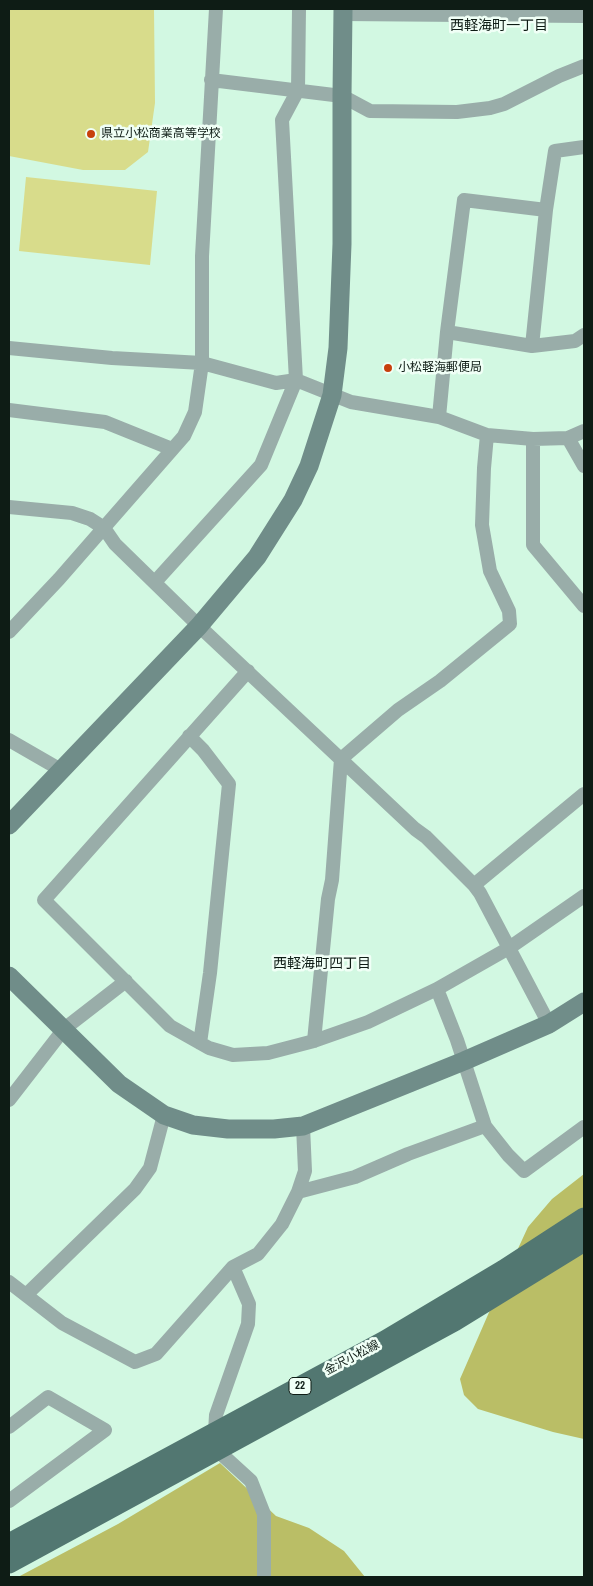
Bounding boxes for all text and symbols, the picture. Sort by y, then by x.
district label: 西軽海町一丁目 [450,18,548,34]
place label: 県立小松商業高等学校 [101,127,221,141]
marker: 県立小松商業高等学校 [85,128,97,140]
place label: 小松軽海郵便局 [398,361,482,375]
marker: 小松軽海郵便局 [382,362,394,374]
district label: 西軽海町四丁目 [273,956,371,972]
street label: 金沢小松線 [322,1338,382,1378]
road number: 22 [289,1378,311,1394]

